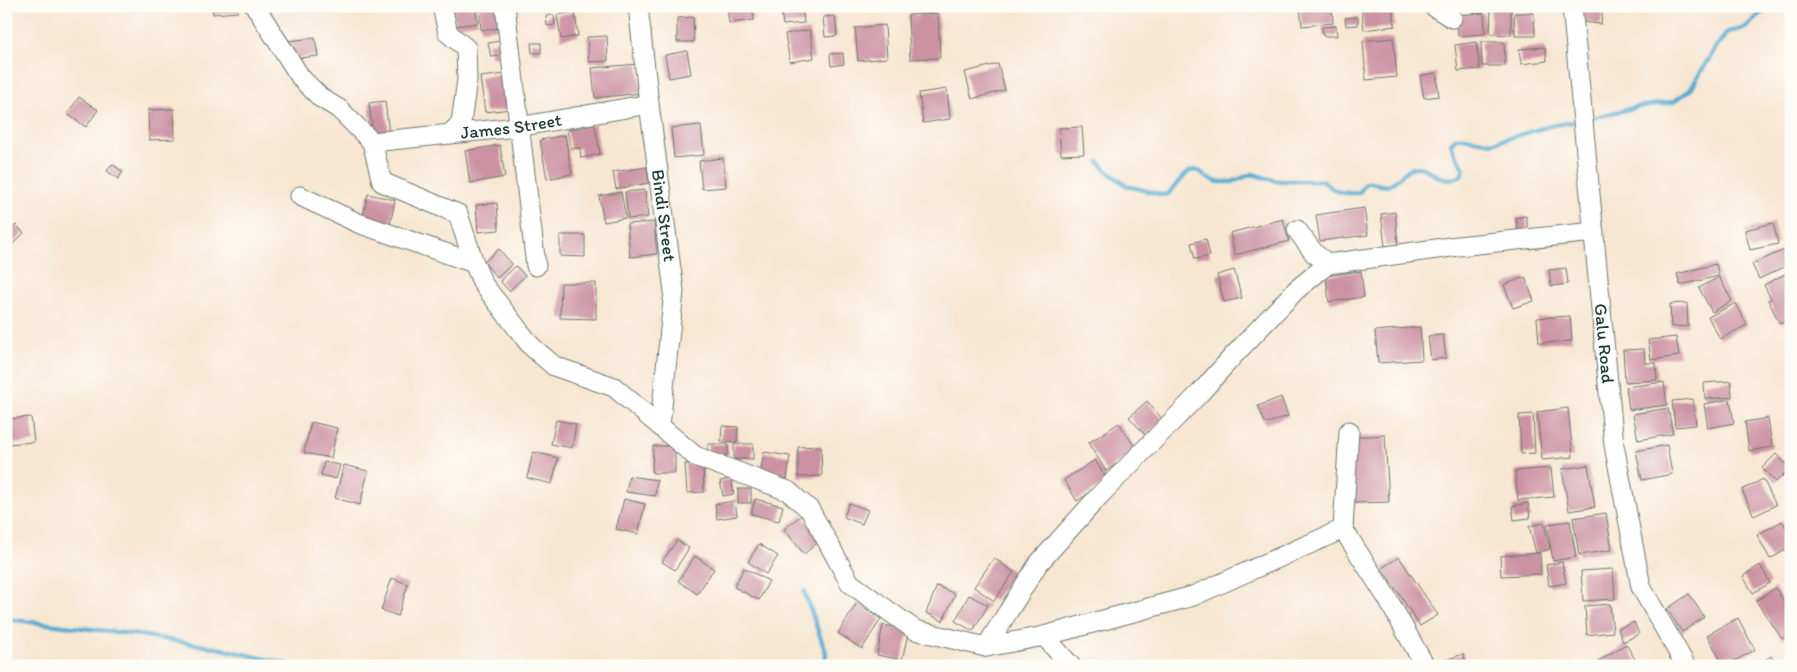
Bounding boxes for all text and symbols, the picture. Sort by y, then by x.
street label: James Street [460,109,564,144]
street label: Bindi Street [647,168,681,263]
street label: Galu Road [1590,303,1619,385]

